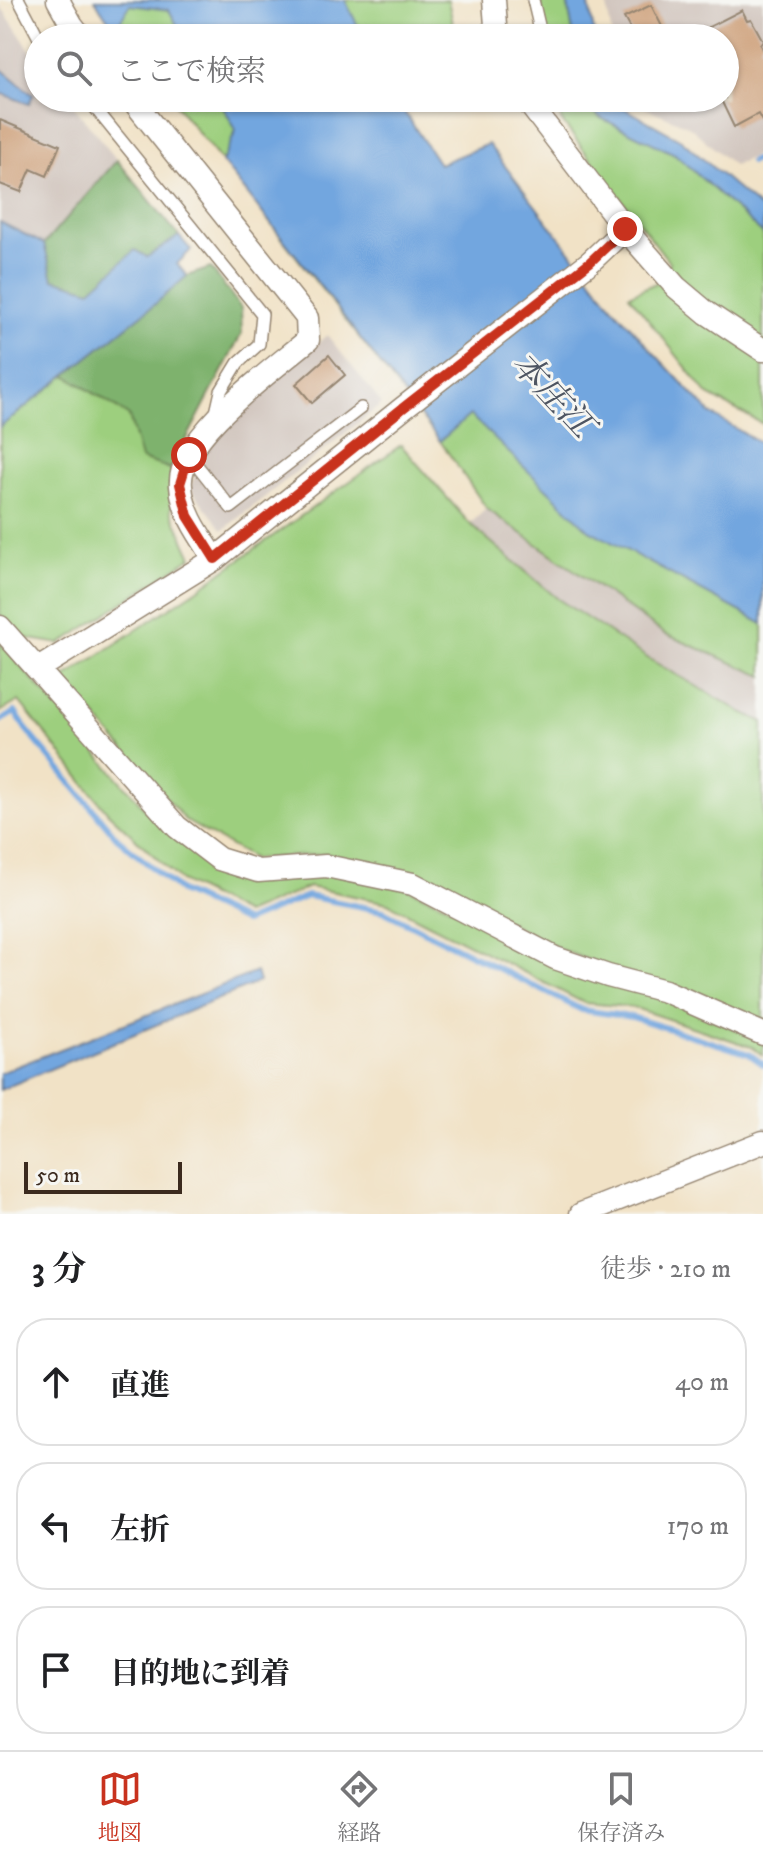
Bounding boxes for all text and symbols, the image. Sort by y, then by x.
search box [24,24,739,112]
icon: search [52,46,96,90]
text: ここで検索 [116,54,266,91]
route end [607,211,643,247]
water label: 本庄江 [502,343,606,450]
route start [171,437,207,473]
scale bar [24,1158,182,1194]
text: 50 m [36,1162,80,1189]
text: 3 分 [32,1249,86,1291]
text: 徒歩 · 210 m [600,1253,731,1286]
icon: ahead [34,1360,78,1404]
text: 40 m [675,1366,729,1399]
text: 直進 [110,1368,170,1405]
icon: left [34,1504,78,1548]
text: 170 m [667,1510,729,1543]
text: 左折 [110,1512,170,1549]
icon: arrive [34,1648,78,1692]
text: 目的地に到着 [110,1656,290,1693]
tab: 地図 [98,1767,142,1847]
tab: 経路 [337,1767,381,1847]
tab: 保存済み [577,1767,665,1847]

